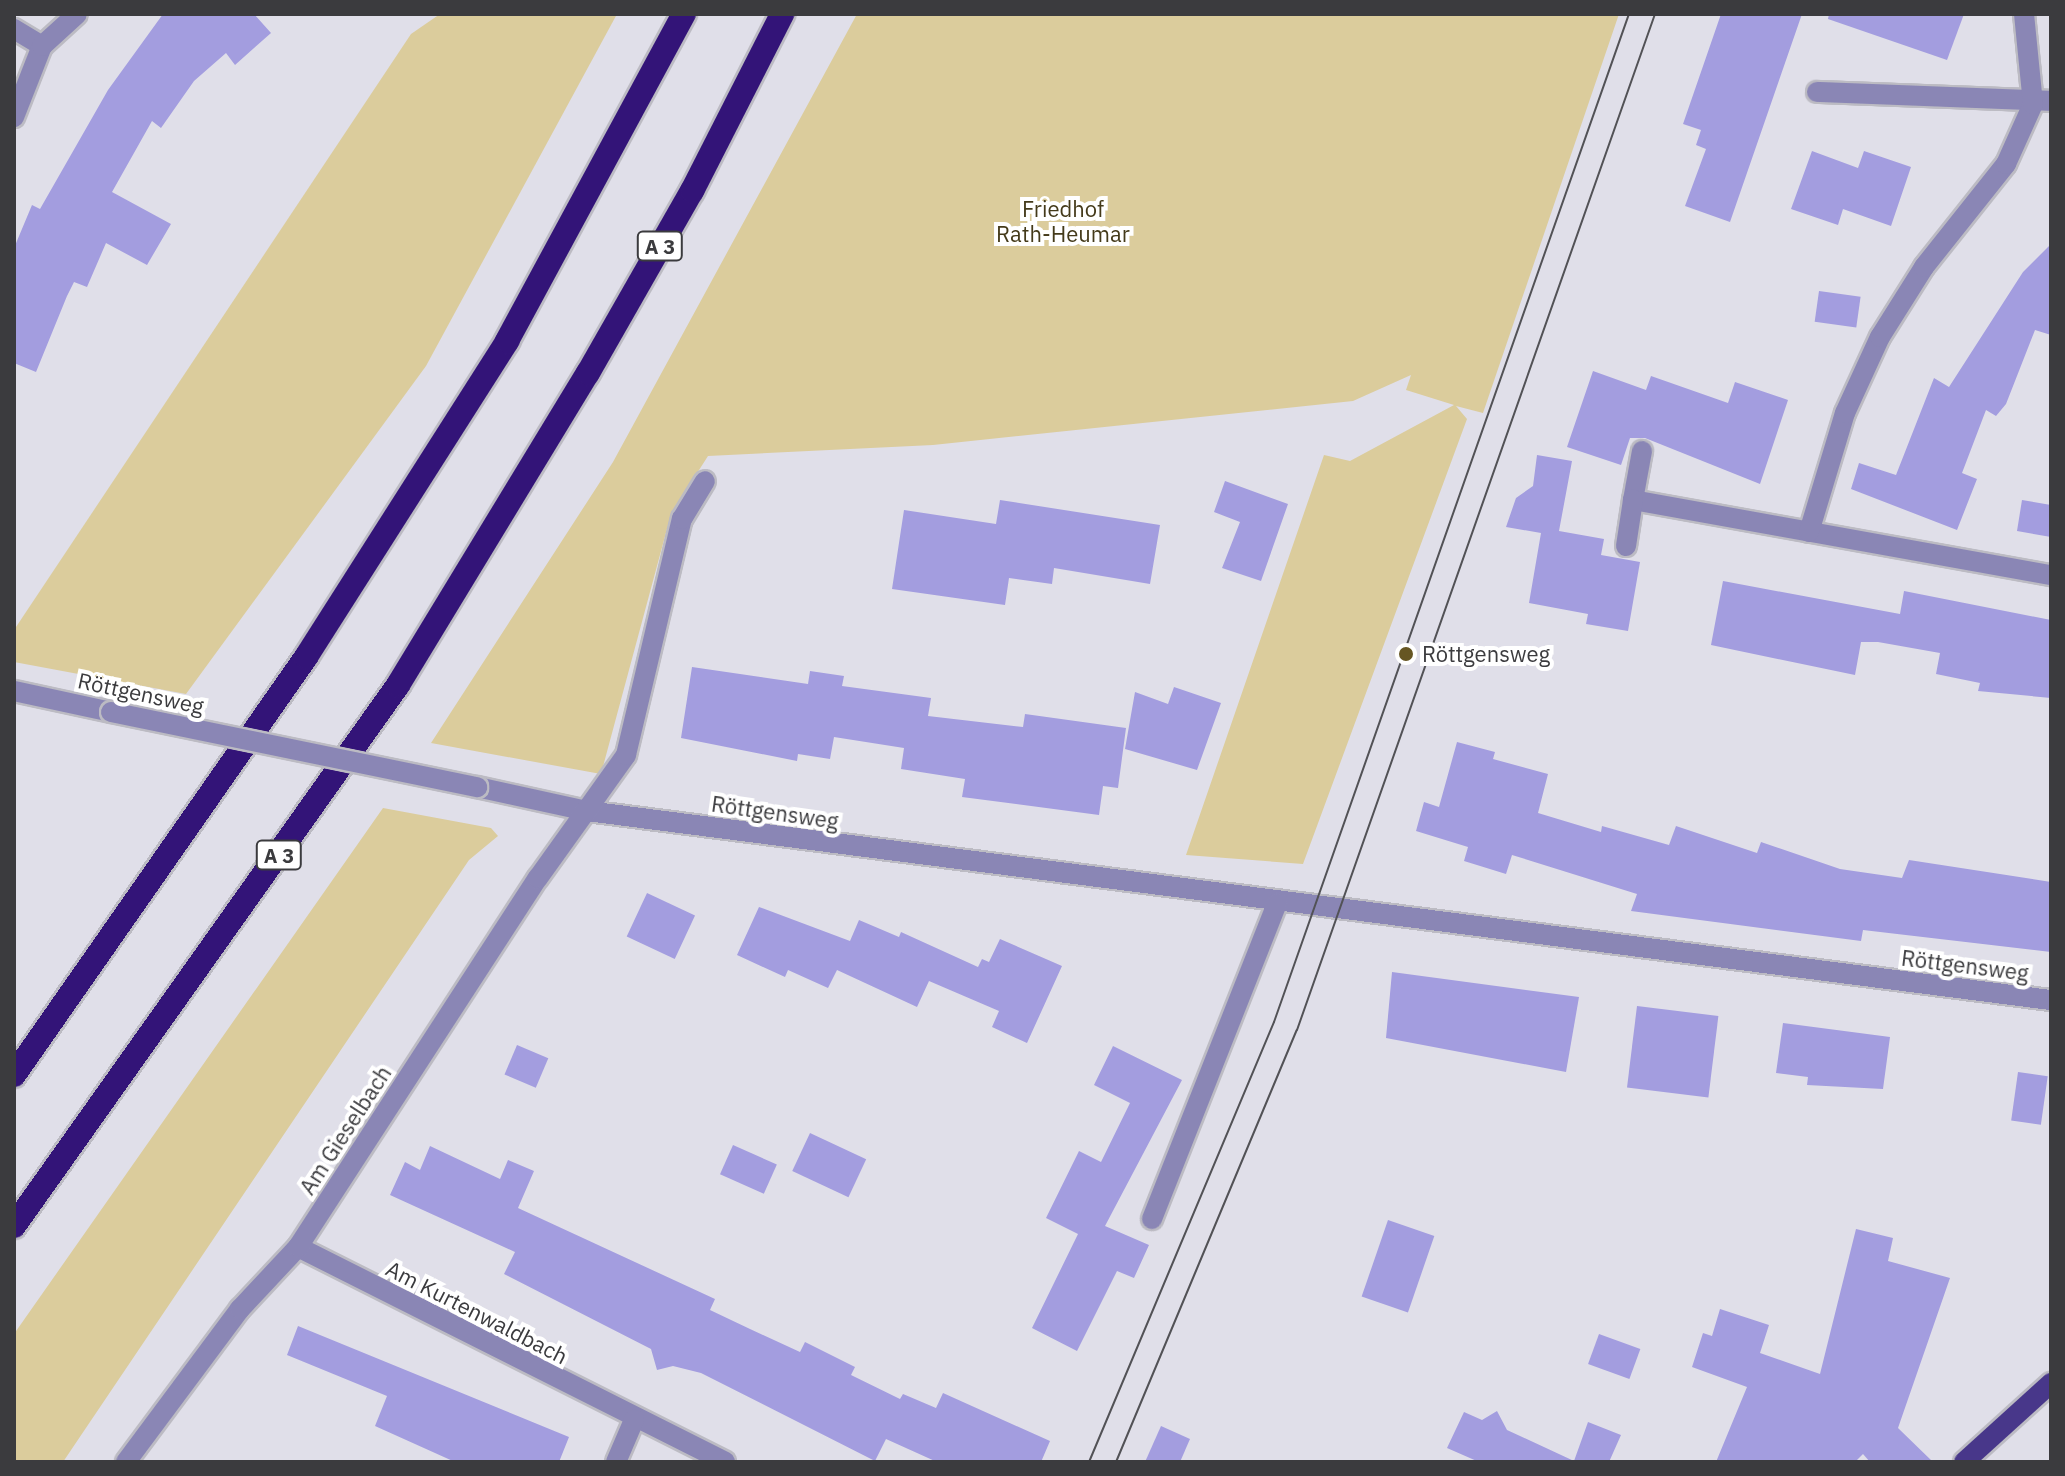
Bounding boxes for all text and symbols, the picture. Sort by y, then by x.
park label: Friedhof Rath-Heumar [996,195,1130,246]
road number: A 3 [636,230,684,262]
place label: Röttgensweg [1422,641,1550,667]
marker: Röttgensweg [1397,645,1415,663]
street label: Röttgensweg [76,667,206,719]
street label: Röttgensweg [710,790,840,834]
road number: A 3 [255,839,303,871]
street label: Röttgensweg [1900,944,2030,986]
street label: Am Gieselbach [294,1061,396,1199]
street label: Am Kurtenwaldbach [382,1255,572,1369]

